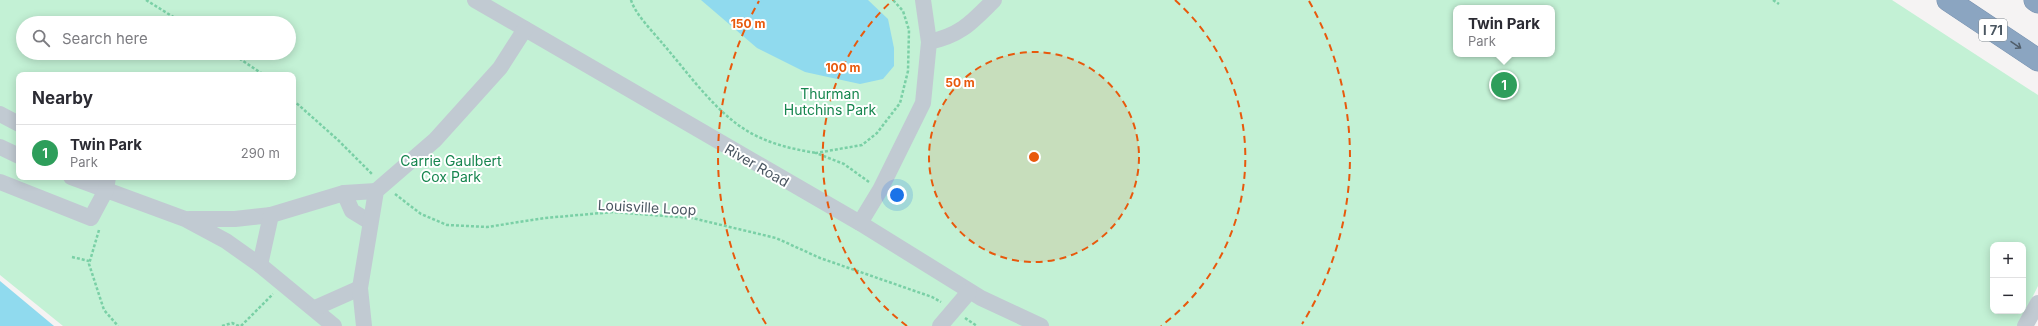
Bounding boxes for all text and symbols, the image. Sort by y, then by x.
popup [1453,5,1555,57]
text: Twin Park [1468,14,1540,33]
search box [16,16,296,60]
text: 150 m [731,16,765,31]
road number: I 71 [1979,19,2007,41]
icon: search [30,27,52,49]
text: Search here [62,29,148,48]
text: Park [1468,33,1496,49]
one-way arrow [2010,41,2021,49]
text: 100 m [825,60,861,75]
pin: 1 [1491,70,1517,100]
text: 50 m [945,75,975,90]
park label: Thurman Hutchins Park [784,85,876,118]
text: Nearby [32,88,93,108]
text: Twin Park [70,135,142,154]
street label: River Road [722,140,792,190]
text: 1 [42,145,48,161]
text: 290 m [241,145,280,161]
centre of rings [1027,150,1041,164]
park label: Carrie Gaulbert Cox Park [400,152,502,185]
text: Park [70,154,98,170]
your location [887,185,907,205]
street label: Louisville Loop [597,196,697,218]
map controls [1990,242,2026,314]
button: + [1990,242,2026,278]
button: − [1990,278,2026,314]

